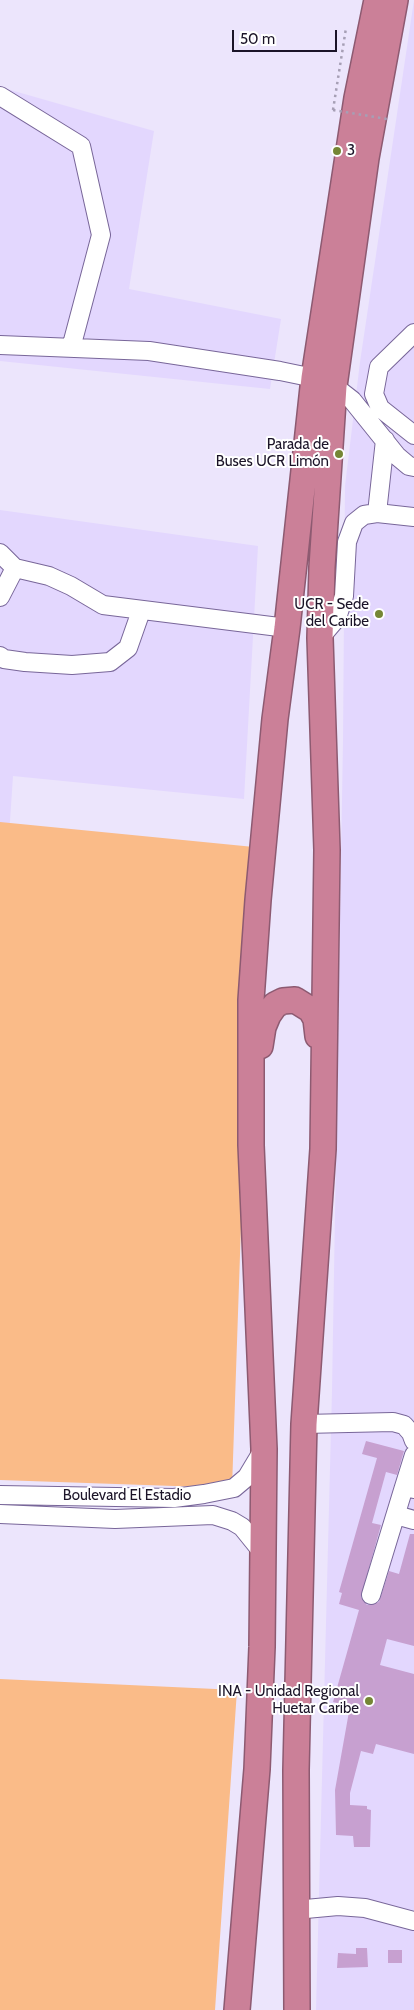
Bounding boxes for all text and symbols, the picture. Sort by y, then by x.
scale bar [234,20,339,52]
text: 50 m [240,30,275,48]
place label: 3 [347,142,355,160]
marker: 3 [331,145,343,157]
place label: Parada de Buses UCR Limón [216,436,329,471]
marker: Parada de Buses UCR Limón [333,448,345,460]
place label: UCR - Sede del Caribe [294,596,369,631]
marker: UCR - Sede del Caribe [373,608,385,620]
street label: Boulevard El Estadio [63,1487,191,1505]
place label: INA - Unidad Regional Huetar Caribe [218,1683,359,1718]
marker: INA - Unidad Regional Huetar Caribe [363,1695,375,1707]

